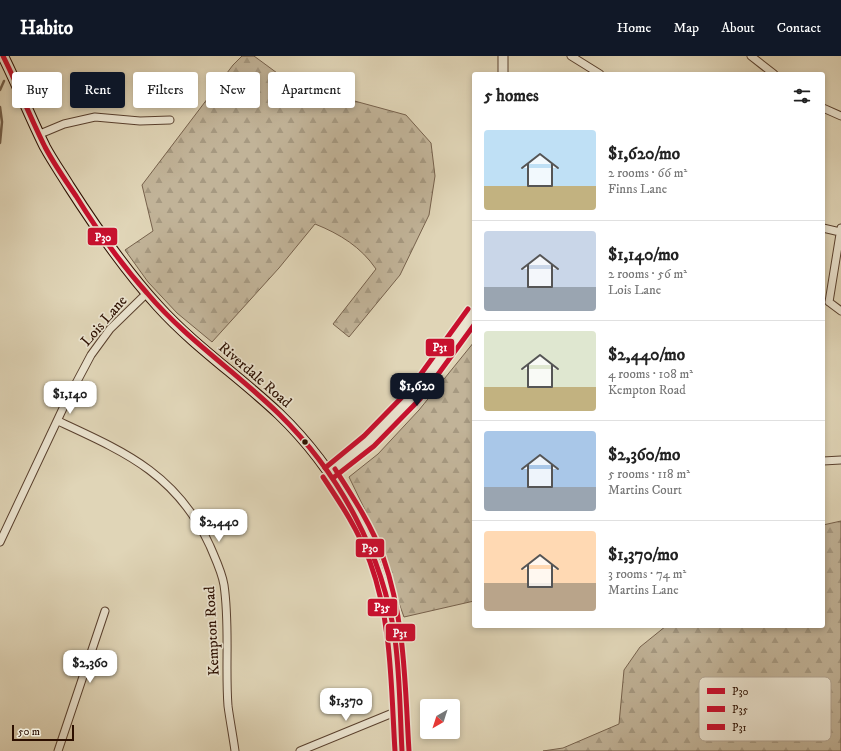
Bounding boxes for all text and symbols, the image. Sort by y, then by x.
text: Habito [20,17,73,40]
text: Home [617,19,651,37]
text: Map [673,19,699,37]
text: About [721,19,755,37]
text: Contact [777,19,821,37]
chip: Buy [12,72,62,108]
chip: Rent [70,72,125,108]
chip: Filters [133,72,198,108]
chip: New [206,72,260,108]
chip: Apartment [268,72,355,108]
text: 5 homes [484,85,539,107]
icon: filters [791,85,813,107]
text: $1,620/mo [608,143,680,165]
icon: home [516,146,564,194]
text: 2 rooms · 66 m² [608,165,687,181]
text: Finns Lane [608,181,667,197]
line badge: P30 [87,227,118,246]
text: P30 [95,231,111,245]
text: $1,140/mo [608,244,679,266]
icon: home [516,247,564,295]
text: 2 rooms · 56 m² [608,266,687,282]
text: Lois Lane [608,282,661,298]
street label: Lois Lane [77,292,131,350]
street label: Riverdale Road [214,338,296,412]
line badge: P31 [425,338,455,357]
text: P31 [433,341,447,355]
text: $2,440/mo [608,344,685,366]
icon: home [516,347,564,395]
text: 4 rooms · 108 m² [608,366,693,382]
pin: $1,620 [384,373,450,407]
text: $1,620 [399,378,435,394]
pin: $1,140 [37,381,103,415]
text: Kempton Road [608,382,686,398]
text: $1,140 [53,386,87,402]
unlabelled marker [300,437,310,447]
text: $2,360/mo [608,444,680,466]
icon: home [516,447,564,495]
text: 5 rooms · 118 m² [608,466,690,482]
text: Martins Court [608,482,682,498]
pin: $2,440 [186,509,252,543]
text: $2,440 [199,514,239,530]
line badge: P30 [355,538,385,558]
text: P30 [362,542,378,556]
text: $1,370/mo [608,544,678,566]
icon: home [516,547,564,595]
text: 3 rooms · 74 m² [608,566,686,582]
text: Martins Lane [608,582,679,598]
street label: Kempton Road [200,585,224,676]
line badge: P35 [367,598,398,617]
text: P35 [374,601,391,615]
line badge: P31 [385,623,416,642]
text: P31 [393,627,407,641]
pin: $2,360 [57,650,123,684]
text: $2,360 [72,655,108,671]
legend [699,677,831,741]
text: P30 [732,685,748,699]
pin: $1,370 [313,688,379,722]
text: $1,370 [329,693,363,709]
north arrow [420,699,460,739]
map controls [420,699,460,739]
text: P35 [732,703,748,717]
text: P31 [732,721,747,735]
scale bar [12,723,74,742]
text: 50 m [18,725,40,739]

